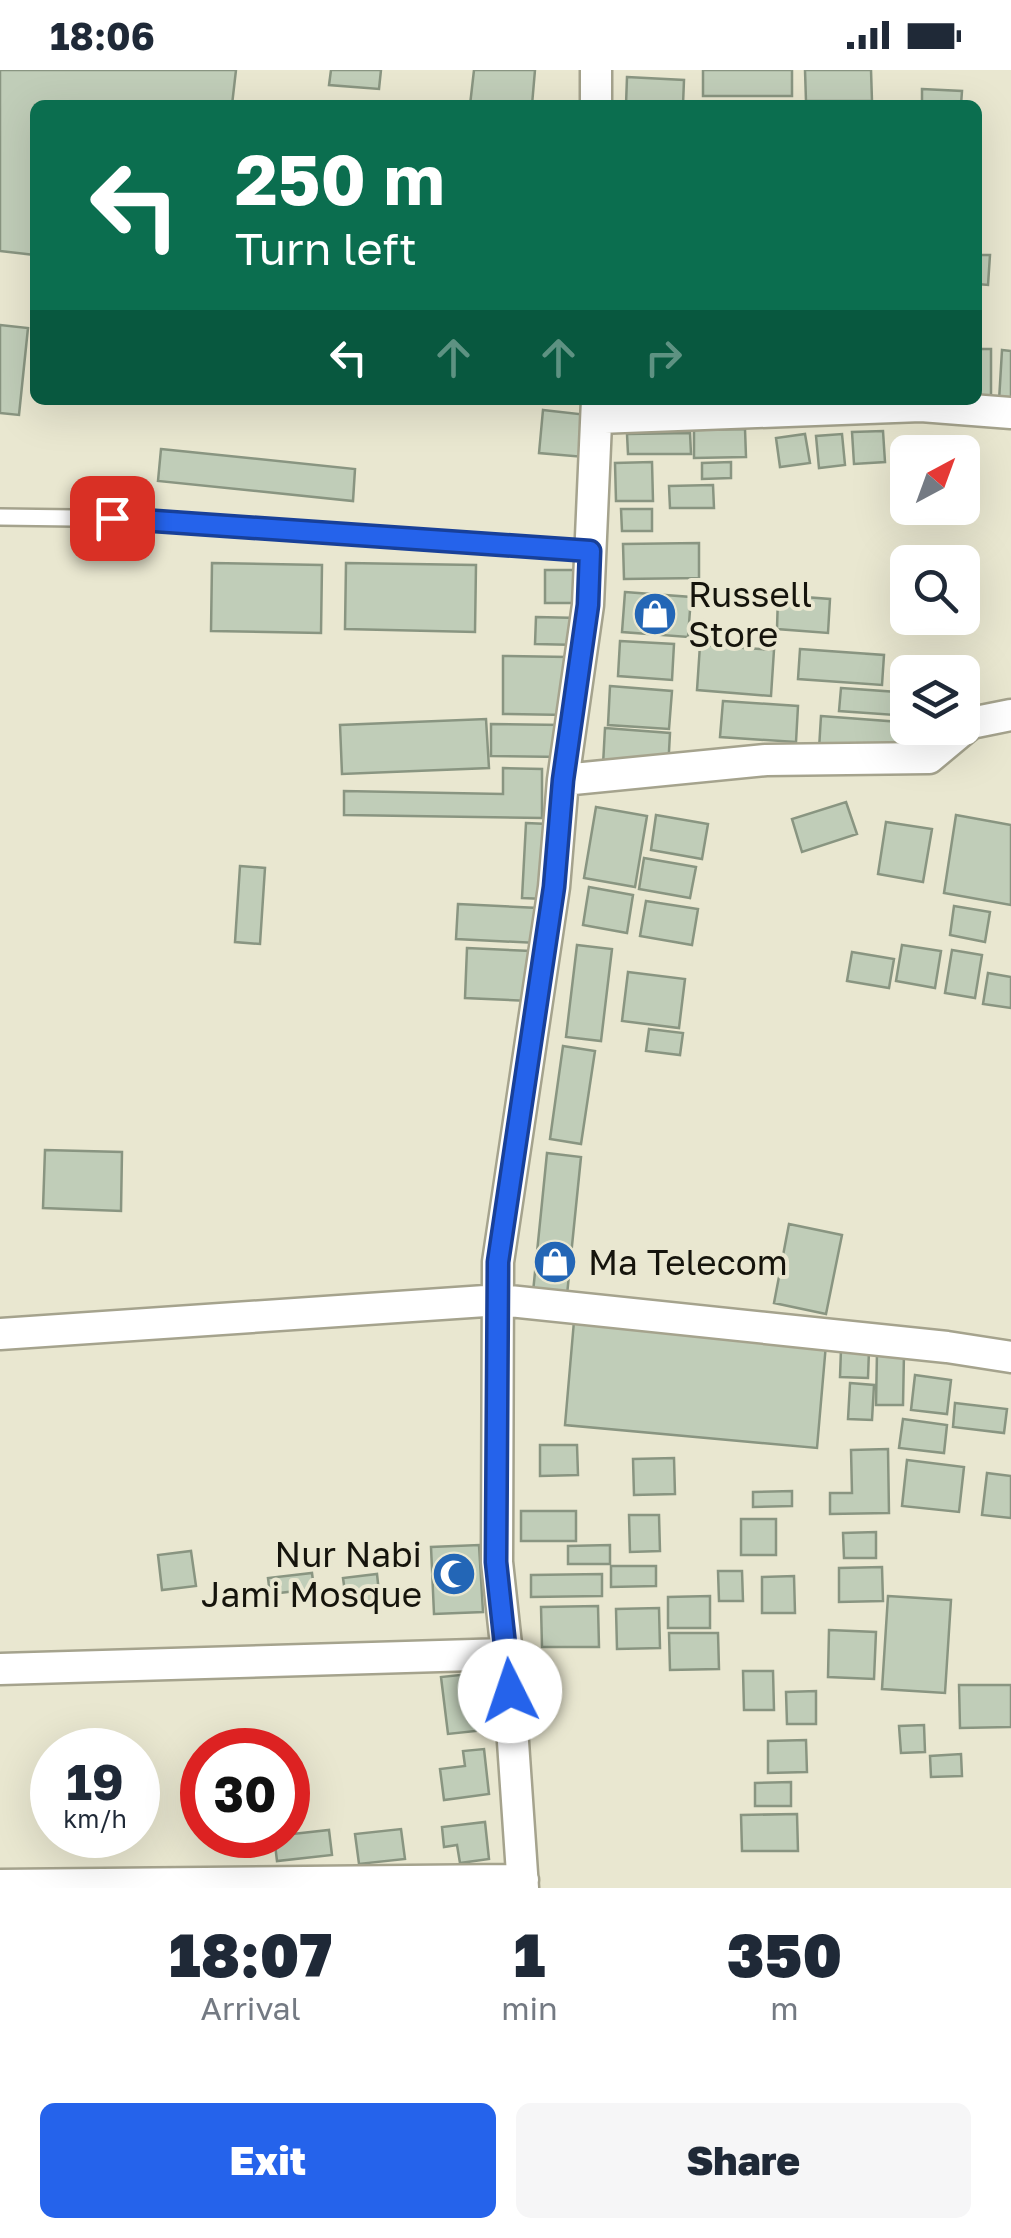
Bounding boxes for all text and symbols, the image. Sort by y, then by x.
text: 18:06 [50,13,155,58]
text: 250 m [235,136,445,220]
icon: left [70,140,200,270]
text: Turn left [235,221,417,275]
icon: left [321,330,376,385]
icon: ahead [426,330,481,385]
icon: ahead [531,330,586,385]
icon: right [636,330,691,385]
north arrow [890,435,980,525]
map controls [890,435,980,745]
pin [70,476,155,561]
icon: arrive [85,491,140,546]
button: search [890,545,980,635]
place label: Russell Store [688,573,812,655]
shop icon: Russell Store [632,591,678,637]
button: layers [890,655,980,745]
shop icon: Ma Telecom [532,1239,578,1285]
place label: Ma Telecom [588,1241,788,1283]
place label: Nur Nabi Jami Mosque [201,1533,422,1615]
mosque icon: Nur Nabi Jami Mosque [431,1551,477,1597]
position arrow [458,1639,562,1743]
speed limit sign: 30 [180,1728,310,1858]
text: 19 [66,1751,124,1811]
text: km/h [63,1803,127,1834]
text: 18:07 [169,1918,332,1990]
text: 1 [514,1918,545,1990]
text: 350 [727,1918,842,1990]
text: Arrival [200,1989,301,2027]
text: min [501,1989,558,2027]
text: m [770,1989,799,2027]
button: Exit [40,2103,496,2218]
button: Share [516,2103,971,2218]

